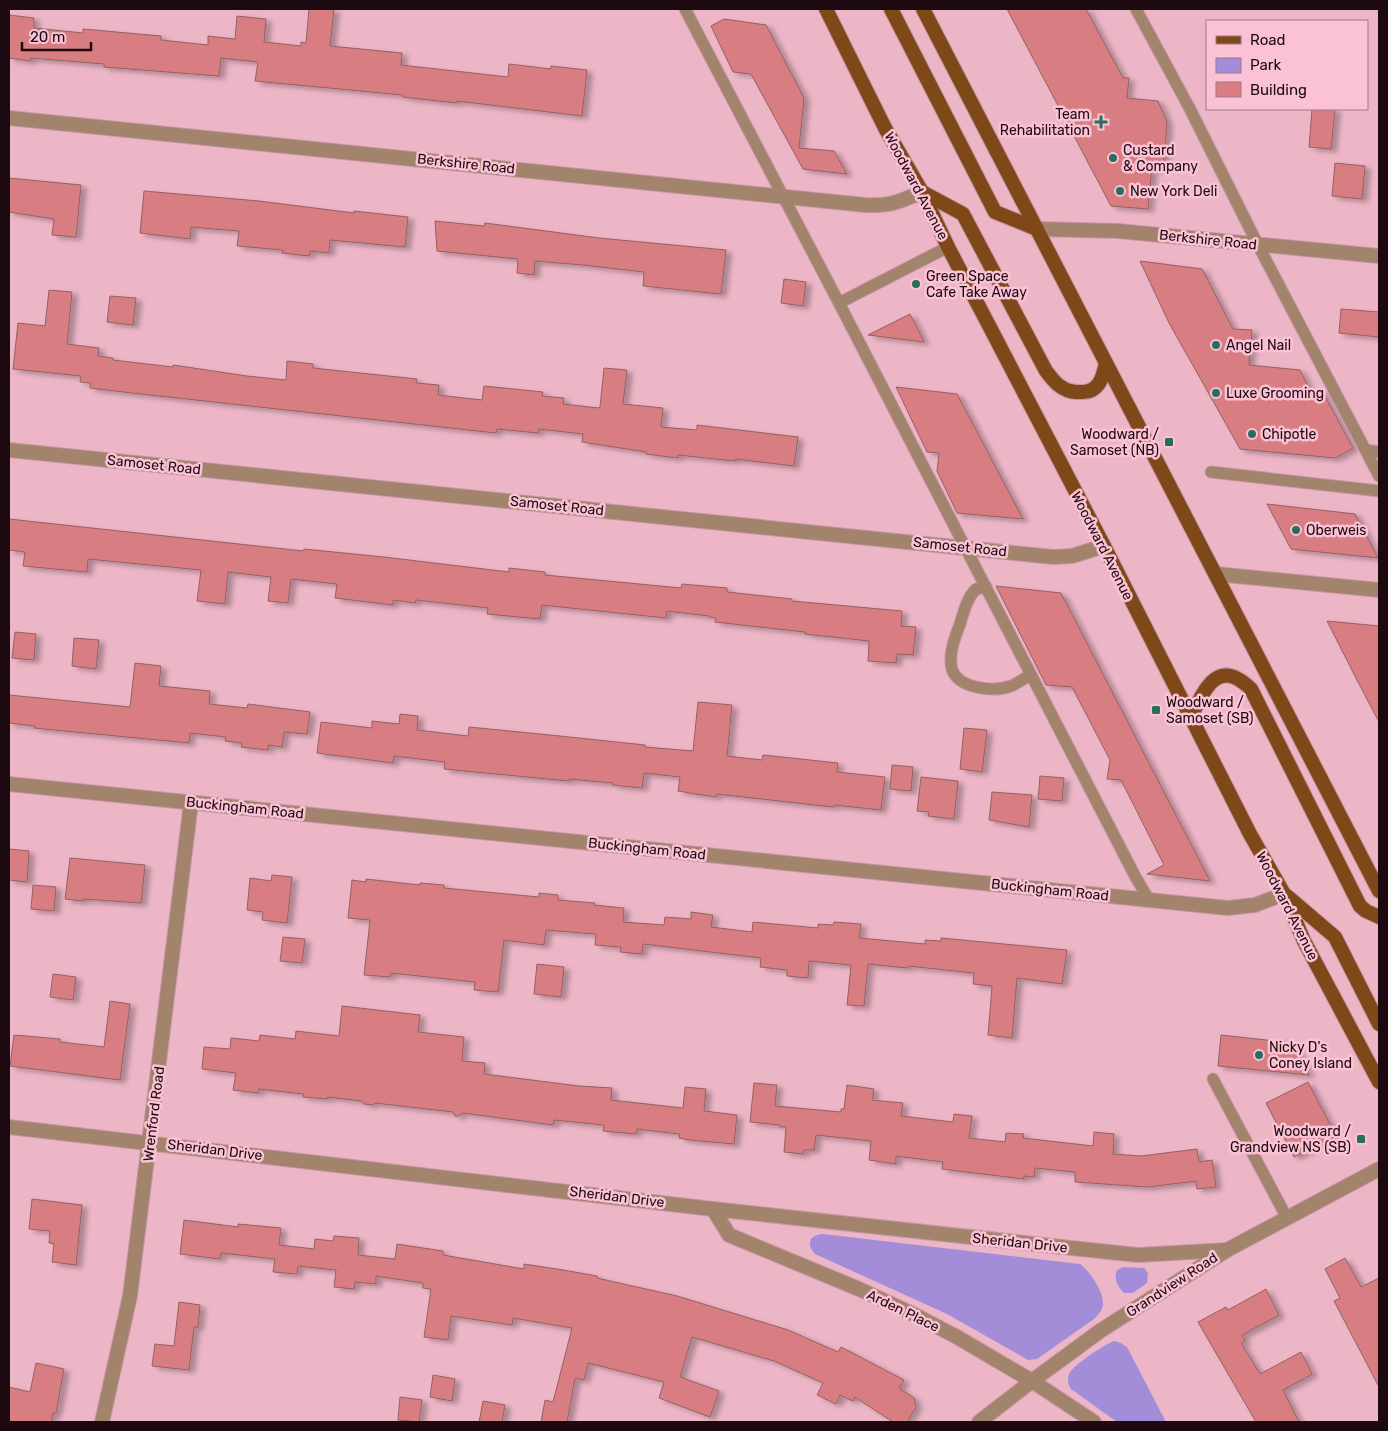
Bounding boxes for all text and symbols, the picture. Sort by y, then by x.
scale bar [22,20,91,52]
legend [1206,20,1368,110]
text: 20 m [30,28,65,46]
text: Road [1250,31,1286,49]
text: Park [1250,56,1281,74]
text: Building [1250,81,1307,99]
place label: Team Rehabilitation [1000,106,1090,139]
marker: Team Rehabilitation [1094,115,1108,129]
street label: Woodward Avenue [880,129,952,243]
place label: Custard & Company [1123,142,1198,175]
street label: Berkshire Road [416,150,516,178]
marker: Custard & Company [1107,152,1119,164]
place label: New York Deli [1130,183,1217,200]
marker: New York Deli [1114,185,1126,197]
street label: Berkshire Road [1158,226,1258,254]
place label: Green Space Cafe Take Away [926,268,1027,301]
marker: Green Space Cafe Take Away [910,278,922,290]
place label: Angel Nail [1226,337,1291,354]
marker: Angel Nail [1210,339,1222,351]
place label: Luxe Grooming [1226,385,1324,402]
marker: Luxe Grooming [1210,387,1222,399]
place label: Woodward / Samoset (NB) [1070,426,1159,459]
place label: Chipotle [1262,426,1316,443]
marker: Chipotle [1246,428,1258,440]
marker: Woodward / Samoset (NB) [1163,436,1175,448]
street label: Samoset Road [106,452,202,478]
street label: Woodward Avenue [1067,489,1137,603]
street label: Samoset Road [509,493,605,519]
place label: Oberweis [1306,522,1366,539]
marker: Oberweis [1290,524,1302,536]
street label: Samoset Road [912,534,1008,560]
place label: Woodward / Samoset (SB) [1166,694,1254,727]
marker: Woodward / Samoset (SB) [1150,704,1162,716]
street label: Buckingham Road [185,793,305,823]
street label: Buckingham Road [587,834,707,864]
street label: Woodward Avenue [1252,849,1322,963]
street label: Buckingham Road [990,875,1110,905]
place label: Nicky D's Coney Island [1269,1039,1352,1072]
marker: Nicky D's Coney Island [1253,1049,1265,1061]
street label: Wrenford Road [140,1065,168,1163]
place label: Woodward / Grandview NS (SB) [1230,1123,1351,1156]
marker: Woodward / Grandview NS (SB) [1355,1133,1367,1145]
street label: Sheridan Drive [167,1136,264,1164]
street label: Sheridan Drive [569,1183,666,1211]
street label: Sheridan Drive [972,1230,1069,1256]
street label: Grandview Road [1123,1249,1221,1321]
street label: Arden Place [864,1286,942,1336]

